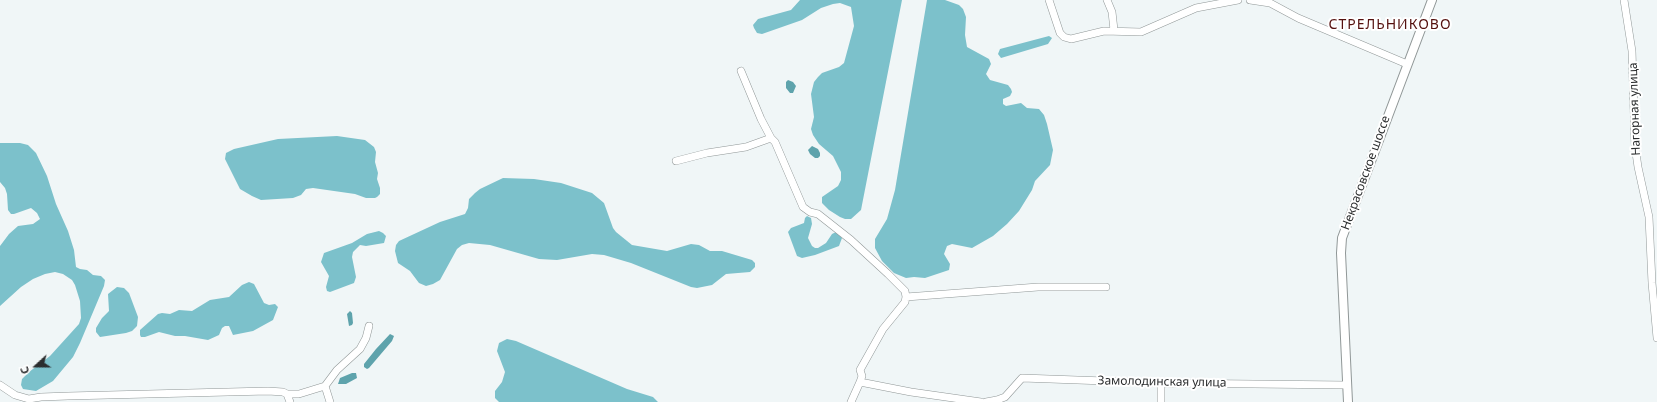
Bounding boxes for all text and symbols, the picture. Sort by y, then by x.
district label: СТРЕЛЬНИКОВО [1328,17,1452,33]
street label: Нагорная улица [1626,62,1644,156]
street label: Некрасовское шоссе [1339,114,1393,232]
north arrow [16,346,56,386]
text: С [16,364,33,376]
street label: Замолодинская улица [1097,374,1227,390]

